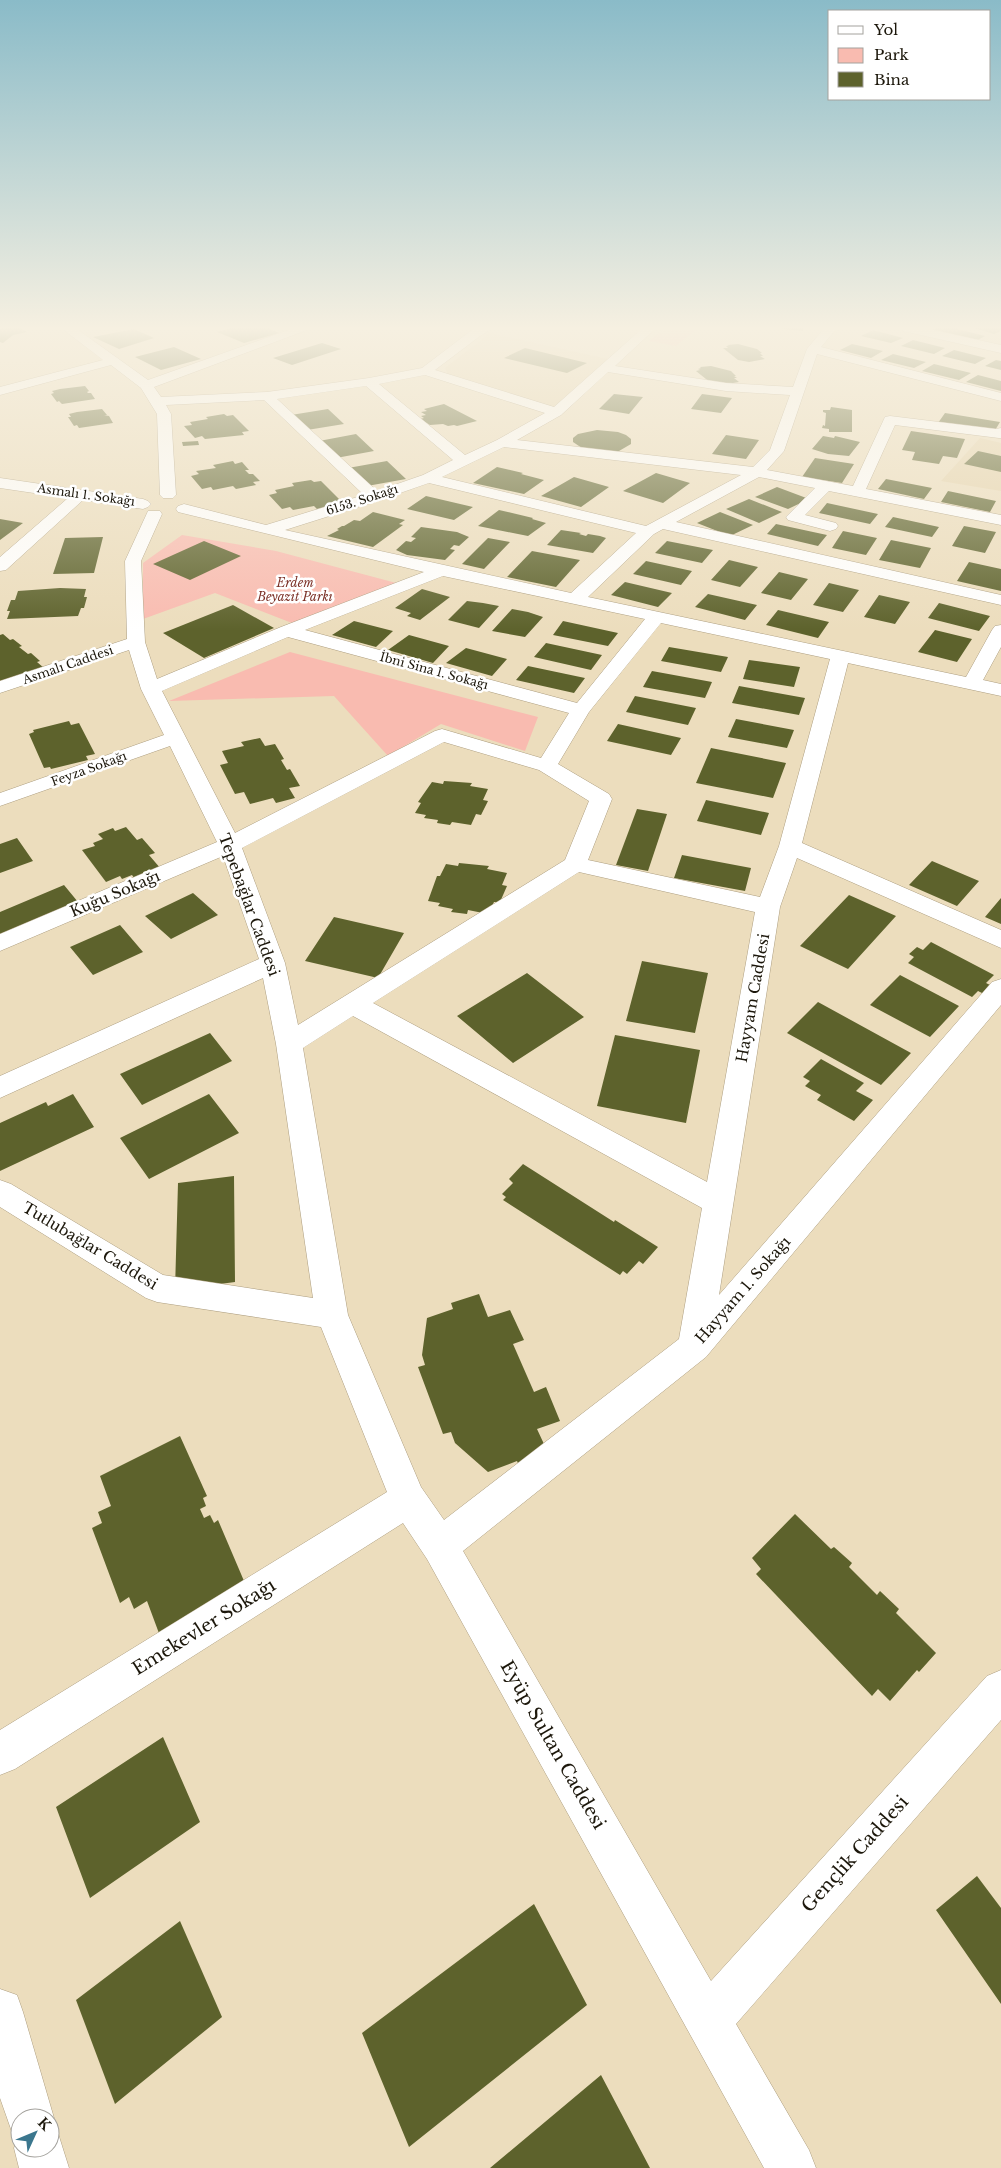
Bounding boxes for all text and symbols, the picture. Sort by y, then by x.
legend [828,10,991,100]
text: Yol [873,20,898,39]
text: Park [874,45,910,64]
text: Bina [874,70,910,89]
street label: Asmalı 1. Sokağı [35,480,136,509]
street label: 6153. Sokağı [324,481,400,518]
park label: Erdem Beyazit Parkı [256,575,333,604]
street label: Asmalı Caddesi [20,642,115,687]
street label: İbni Sina 1. Sokağı [378,648,490,692]
street label: Feyza Sokağı [49,748,129,789]
street label: Tepebağlar Caddesi [215,831,284,979]
street label: Kuğu Sokağı [67,866,163,921]
street label: Hayyam Caddesi [732,932,773,1064]
street label: Tutlubağlar Caddesi [19,1198,161,1293]
street label: Hayyam 1. Sokağı [691,1232,794,1347]
street label: Emekevler Sokağı [128,1574,280,1680]
street label: Eyüp Sultan Caddesi [496,1657,610,1833]
street label: Gençlik Caddesi [797,1791,913,1917]
north arrow [10,2108,60,2158]
text: K [34,2114,55,2135]

